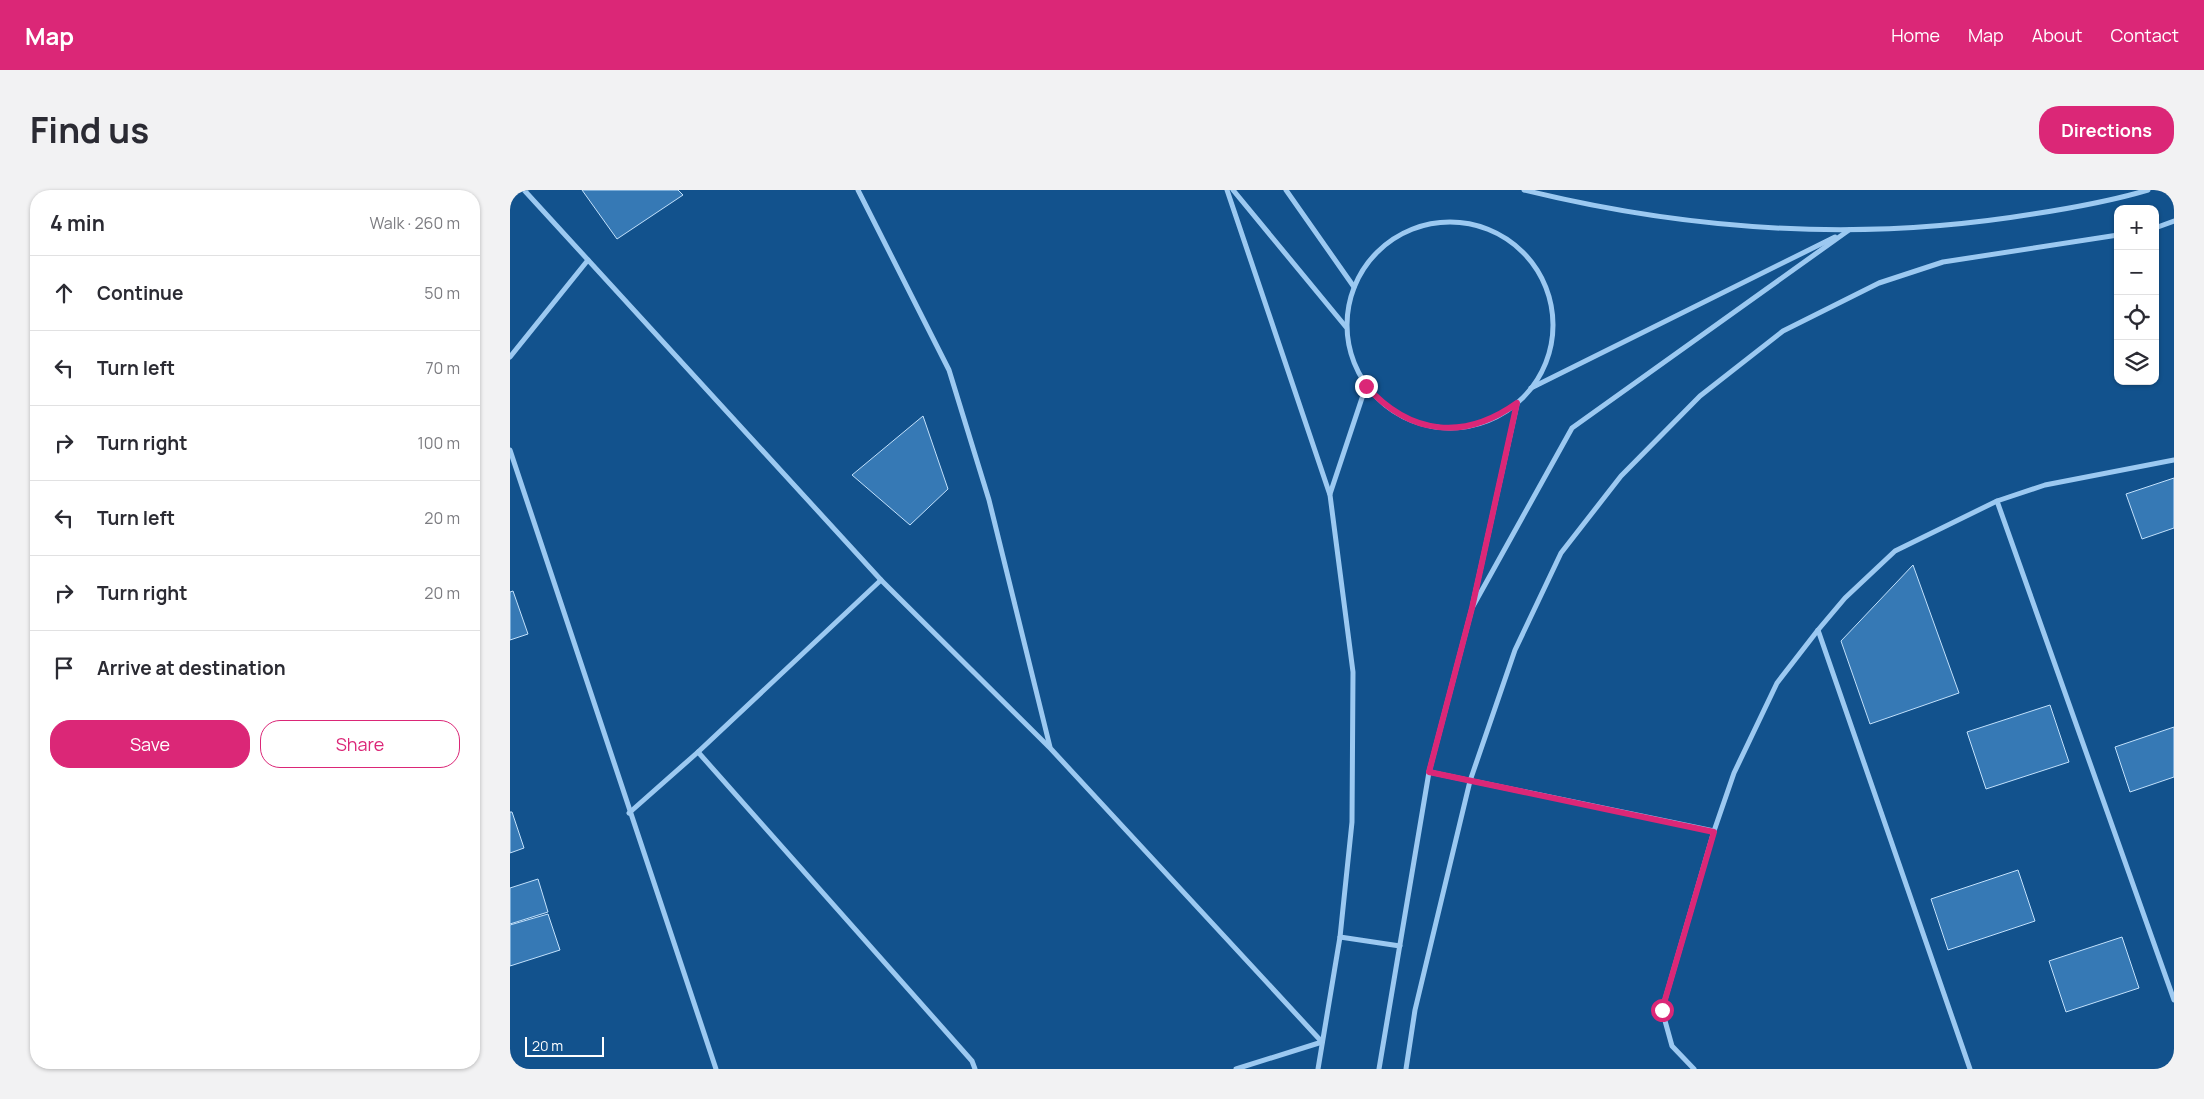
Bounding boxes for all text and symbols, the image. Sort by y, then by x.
text: Map [25,19,74,52]
text: Home [1891,23,1940,47]
text: Map [1968,23,2004,47]
text: About [2032,23,2082,47]
text: Contact [2110,23,2179,47]
text: Find us [30,106,149,154]
button: Directions [2039,106,2174,154]
map controls [2114,205,2159,385]
button: + [2114,205,2159,250]
text: 4 min [50,209,105,237]
text: Walk · 260 m [370,212,460,234]
button: − [2114,250,2159,295]
icon: ahead [50,279,78,307]
text: Continue [97,280,183,306]
text: 50 m [424,282,460,304]
button: locate [2114,295,2159,340]
button: layers [2114,340,2159,385]
icon: left [50,354,78,382]
text: Turn left [97,355,175,381]
text: 70 m [425,357,460,379]
route end [1355,375,1378,398]
icon: right [50,429,78,457]
text: Turn right [97,430,187,456]
text: 100 m [417,432,460,454]
icon: left [50,504,78,532]
text: Turn left [97,505,175,531]
text: 20 m [424,507,460,529]
icon: right [50,579,78,607]
text: Turn right [97,580,187,606]
text: 20 m [424,582,460,604]
icon: arrive [50,654,78,682]
text: Arrive at destination [97,655,286,681]
button: Save [50,720,250,768]
button: Share [260,720,460,768]
route start [1651,999,1674,1022]
scale bar [525,1034,604,1057]
text: 20 m [532,1036,563,1055]

